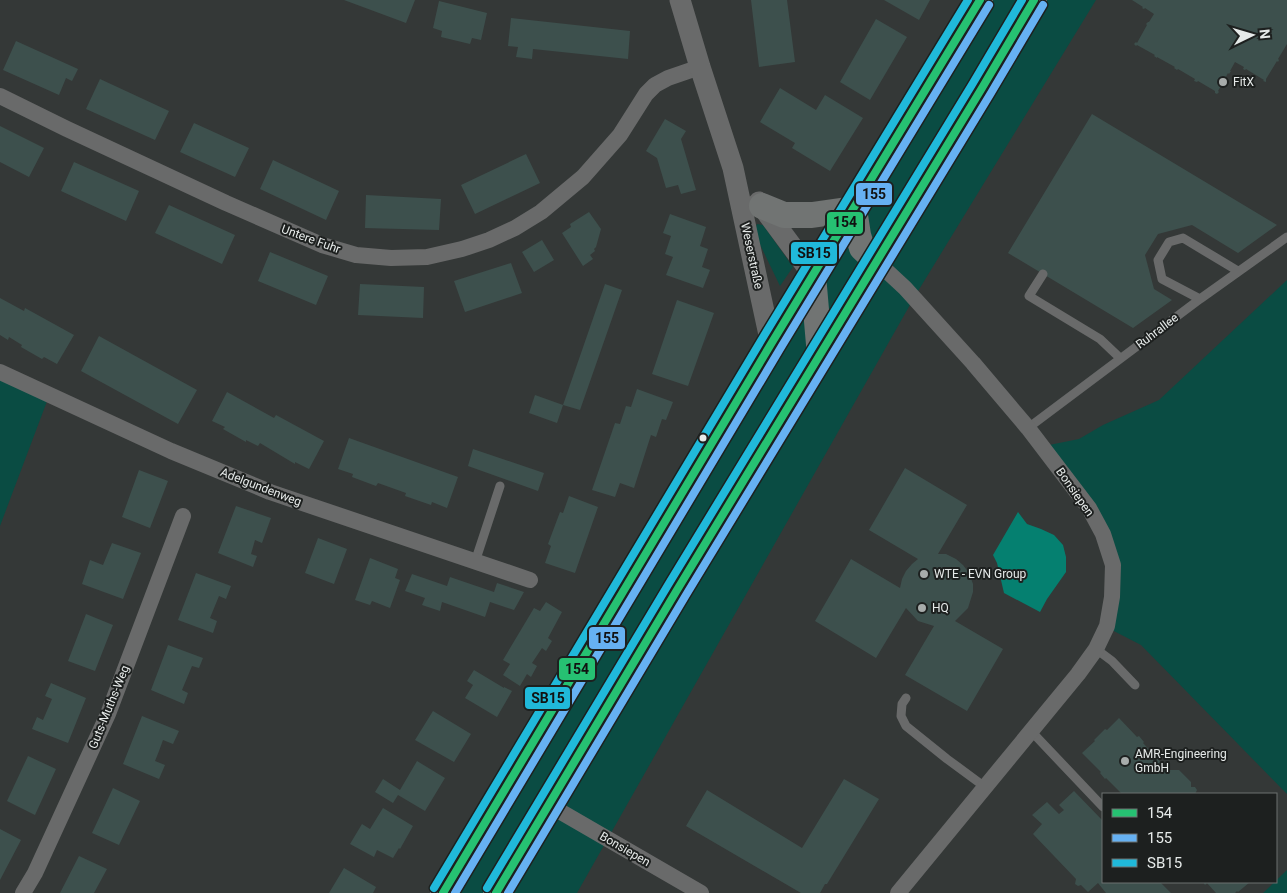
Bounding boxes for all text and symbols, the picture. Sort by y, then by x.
north arrow [1227,10,1277,60]
text: N [1257,28,1273,39]
place label: FitX [1233,75,1254,89]
marker: FitX [1217,76,1229,88]
line badge: 155 [855,182,893,206]
text: 155 [862,186,886,202]
line badge: 154 [826,211,864,235]
text: 154 [833,214,857,230]
street label: Untere Fuhr [280,222,342,256]
street label: Weserstraße [738,222,766,290]
line badge: SB15 [790,241,838,265]
text: SB15 [797,245,831,261]
street label: Ruhrallee [1133,311,1181,351]
unlabelled marker [698,433,708,443]
street label: Adelgundenweg [218,465,304,509]
street label: Bonsiepen [1053,465,1097,519]
place label: WTE - EVN Group [934,567,1027,581]
marker: WTE - EVN Group [918,568,930,580]
place label: HQ [932,601,949,615]
marker: HQ [916,602,928,614]
line badge: 155 [588,626,626,650]
text: 155 [595,630,619,646]
line badge: 154 [558,657,596,681]
text: 154 [565,661,589,677]
street label: Guts-Muths-Weg [86,663,132,751]
line badge: SB15 [524,686,571,710]
text: SB15 [531,690,565,706]
place label: AMR-Engineering GmbH [1135,747,1227,775]
marker: AMR-Engineering GmbH [1119,755,1131,767]
legend [1102,793,1277,883]
text: 154 [1147,804,1173,822]
street label: Bonsiepen [597,829,653,869]
text: 155 [1147,829,1172,847]
text: SB15 [1147,854,1182,872]

